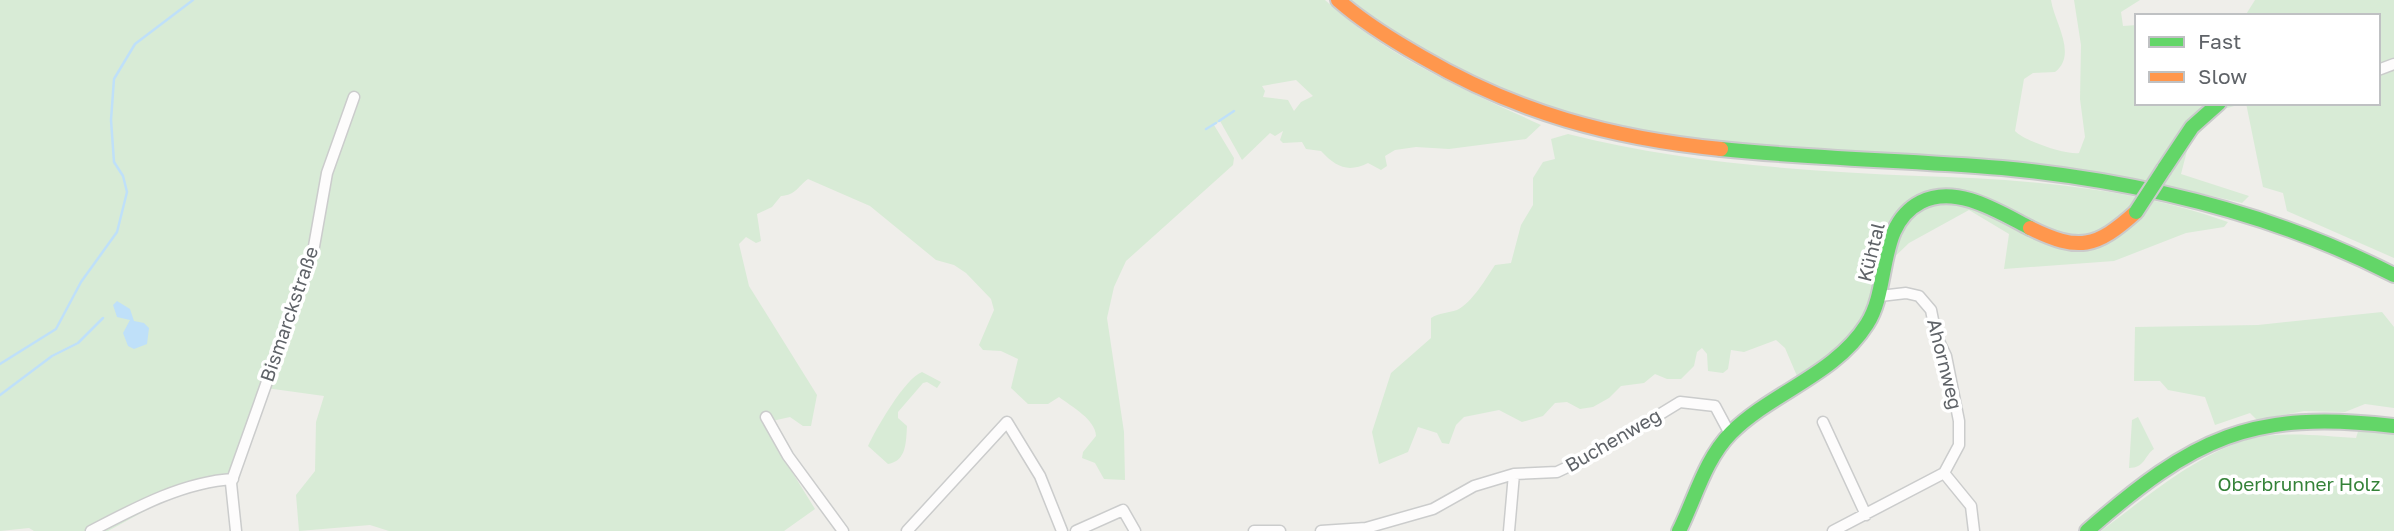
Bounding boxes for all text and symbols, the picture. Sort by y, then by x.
legend [2135,14,2380,105]
text: Fast [2198,28,2241,54]
text: Slow [2198,63,2247,89]
street label: Kühtal [1852,220,1889,284]
street label: Bismarckstraße [255,243,322,384]
street label: Ahornweg [1923,316,1968,412]
street label: Buchenweg [1561,403,1665,476]
park label: Oberbrunner Holz [2217,472,2381,495]

